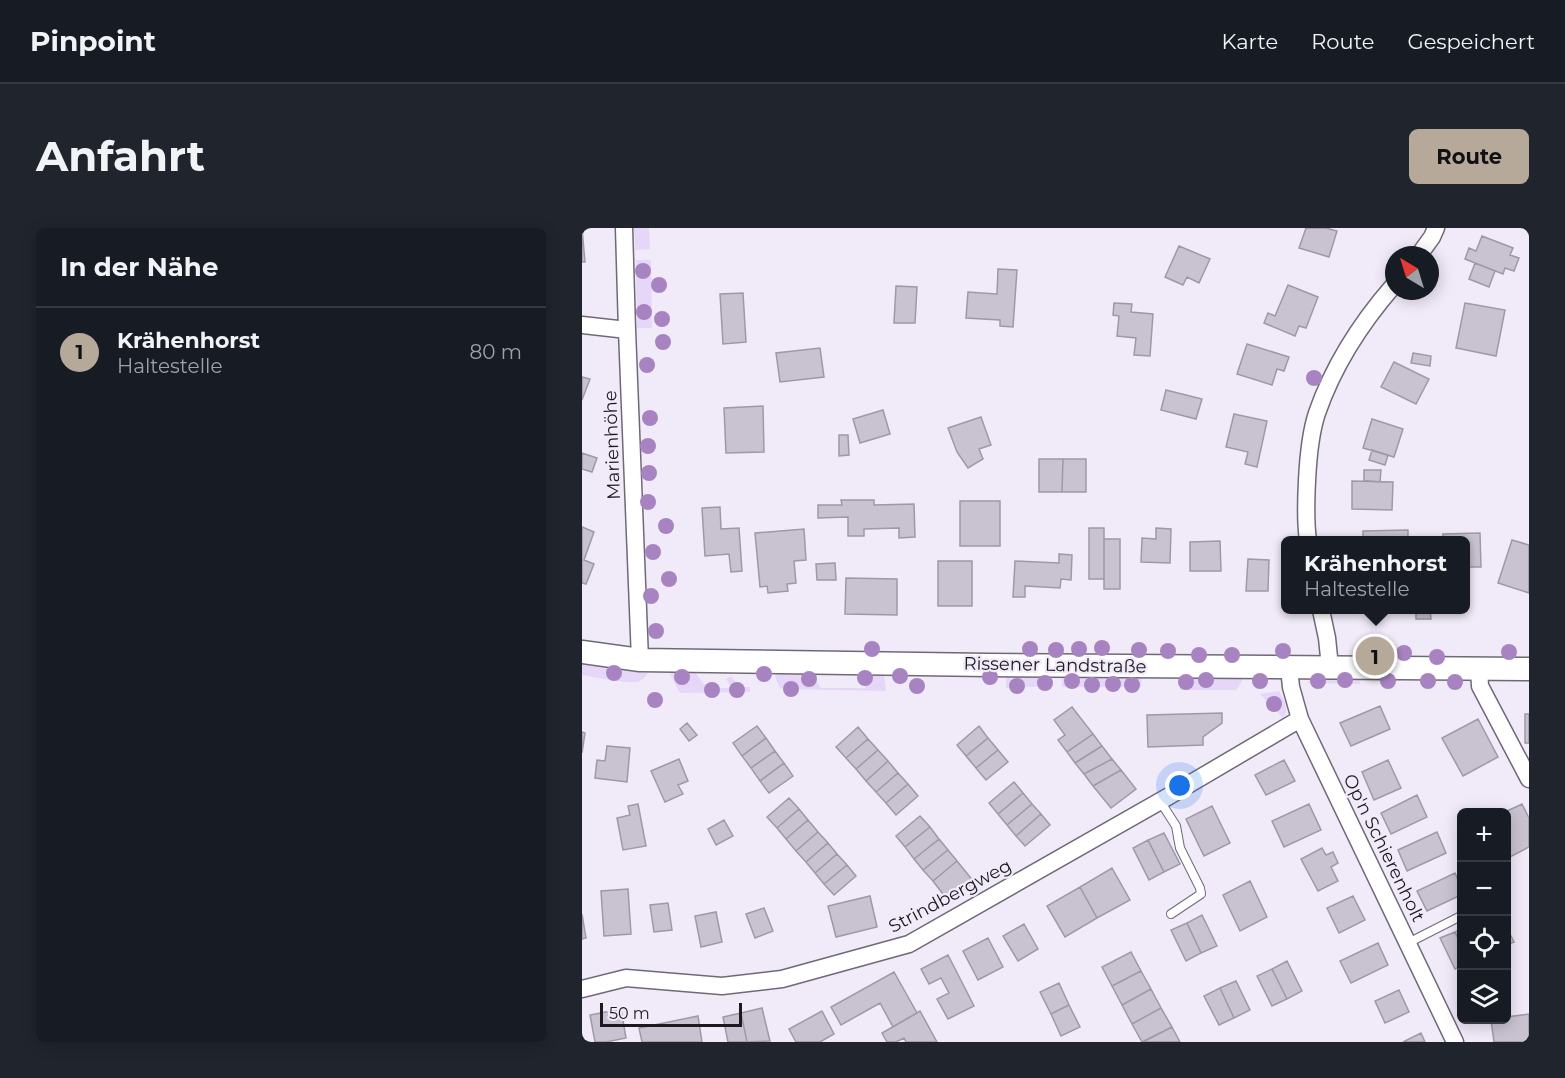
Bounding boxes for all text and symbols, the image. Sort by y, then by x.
text: Pinpoint [30,24,156,58]
text: Karte [1222,29,1278,54]
text: Route [1311,29,1374,54]
text: Gespeichert [1407,29,1535,54]
button: Route [1409,129,1529,184]
text: Anfahrt [36,130,205,182]
north arrow [1385,246,1439,300]
text: In der Nähe [60,251,218,283]
text: Krähenhorst [117,327,260,354]
text: 1 [76,340,83,364]
text: 80 m [470,340,522,364]
text: Haltestelle [117,354,223,378]
street label: Marienhöhe [599,390,625,500]
popup [1281,536,1470,614]
text: Krähenhorst [1304,550,1447,577]
text: Haltestelle [1304,577,1409,601]
pin: 1 [1356,634,1394,678]
street label: Rissener Landstraße [963,652,1147,678]
street label: Op'n Schierenholt [1339,770,1429,926]
your location [1165,771,1194,800]
map controls [1457,808,1511,1024]
button: + [1457,808,1511,862]
street label: Strindbergweg [885,854,1015,938]
button: − [1457,862,1511,916]
button: locate [1457,916,1511,970]
button: layers [1457,970,1511,1024]
scale bar [600,1000,742,1028]
text: 50 m [609,1004,650,1023]

